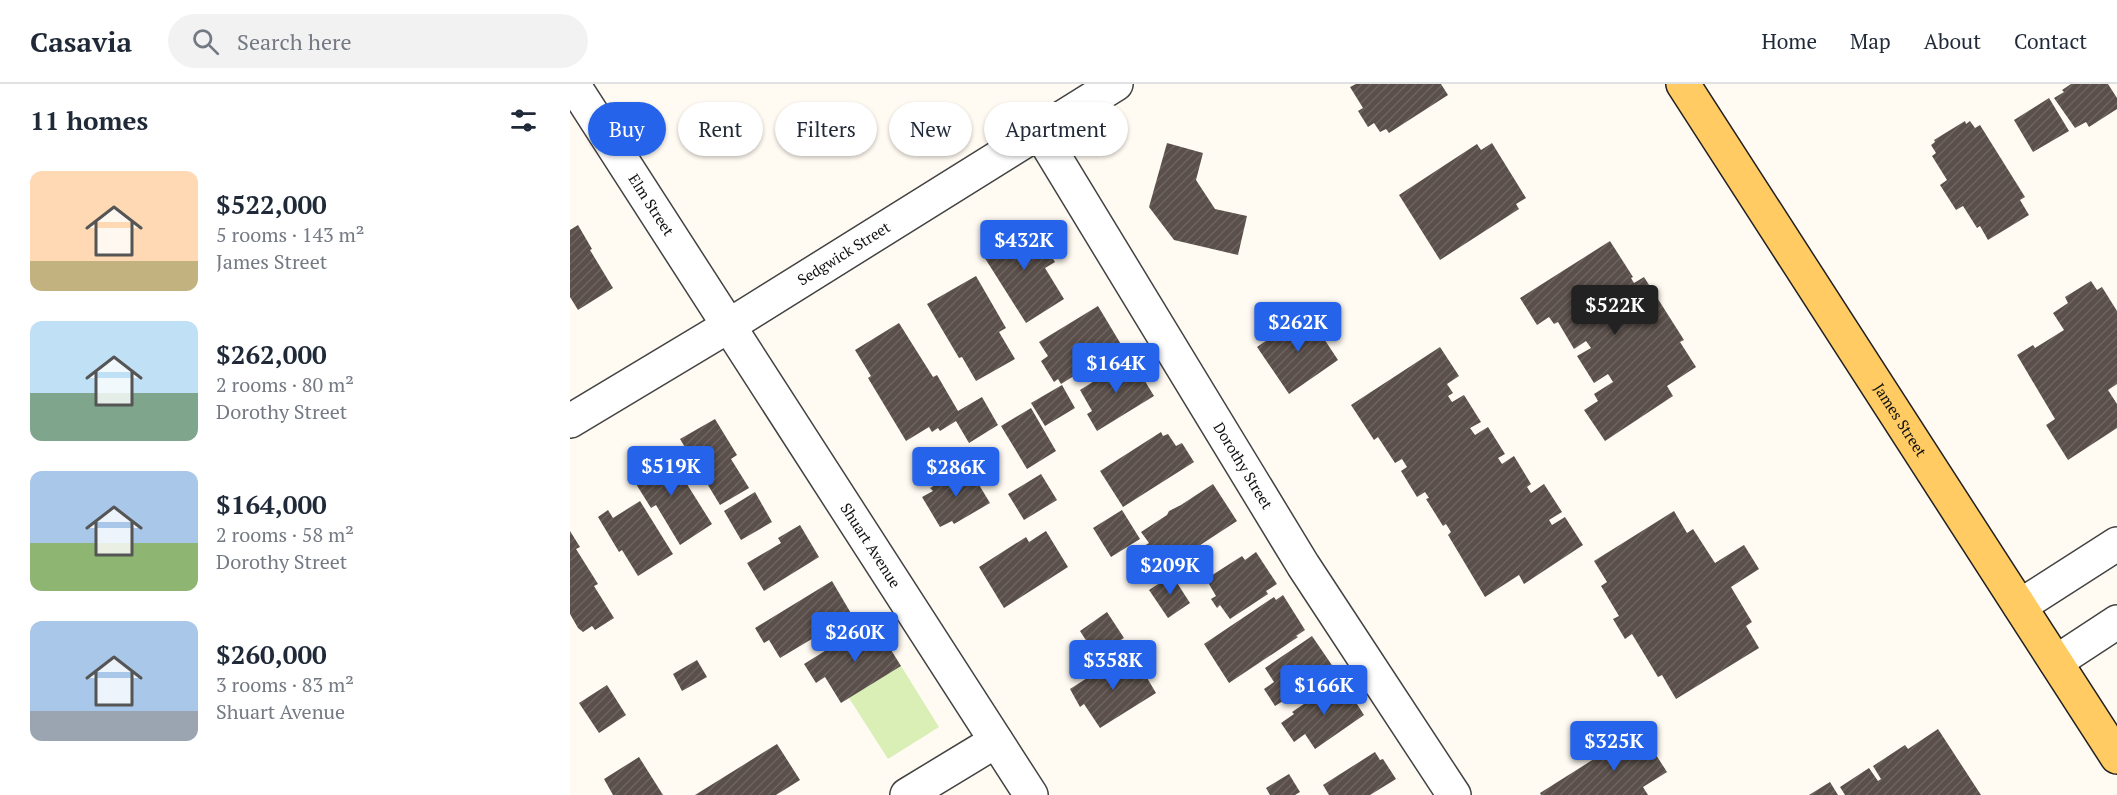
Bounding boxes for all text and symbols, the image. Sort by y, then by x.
search box [168,14,588,68]
text: Casavia [30,23,132,60]
icon: search [189,25,222,58]
text: Search here [237,27,352,56]
text: Home [1761,27,1817,55]
text: Map [1850,27,1891,55]
text: About [1924,27,1981,55]
text: Contact [2014,27,2087,55]
chip: Buy [588,102,666,156]
chip: Rent [678,102,763,156]
chip: Filters [775,102,877,156]
chip: New [889,102,972,156]
chip: Apartment [984,102,1128,156]
text: 11 homes [30,103,148,137]
icon: filters [507,104,540,137]
street label: Elm Street [624,170,679,240]
text: $522,000 [216,187,327,221]
icon: home [78,195,150,267]
street label: Sedgwick Street [793,216,894,289]
pin: $432K [982,220,1066,271]
text: 5 rooms · 143 m² [216,221,364,248]
text: $432K [994,226,1054,253]
text: James Street [216,248,327,275]
pin: $522K [1573,285,1657,336]
text: $522K [1585,291,1645,318]
pin: $262K [1256,302,1340,353]
text: $262K [1268,308,1328,335]
text: $262,000 [216,337,327,371]
pin: $164K [1074,343,1158,394]
icon: home [78,345,150,417]
text: $164K [1086,349,1146,376]
text: 2 rooms · 80 m² [216,371,354,398]
street label: James Street [1870,379,1932,460]
text: Dorothy Street [216,398,347,425]
street label: Dorothy Street [1209,418,1278,513]
pin: $519K [629,446,713,497]
pin: $286K [914,447,998,498]
text: $519K [641,452,701,479]
text: $286K [926,453,986,480]
text: $164,000 [216,487,327,521]
icon: home [78,495,150,567]
street label: Shuart Avenue [836,499,906,591]
text: 2 rooms · 58 m² [216,521,354,548]
pin: $209K [1128,545,1212,596]
text: Dorothy Street [216,548,347,575]
text: $209K [1140,551,1200,578]
pin: $260K [813,612,897,663]
text: $260K [825,618,885,645]
text: $260,000 [216,637,327,671]
pin: $358K [1071,640,1155,691]
icon: home [78,645,150,717]
text: $358K [1083,646,1143,673]
pin: $166K [1282,665,1366,716]
text: 3 rooms · 83 m² [216,671,354,698]
text: $166K [1294,671,1354,698]
text: Shuart Avenue [216,698,345,725]
pin: $325K [1572,721,1656,772]
text: $325K [1584,727,1644,754]

